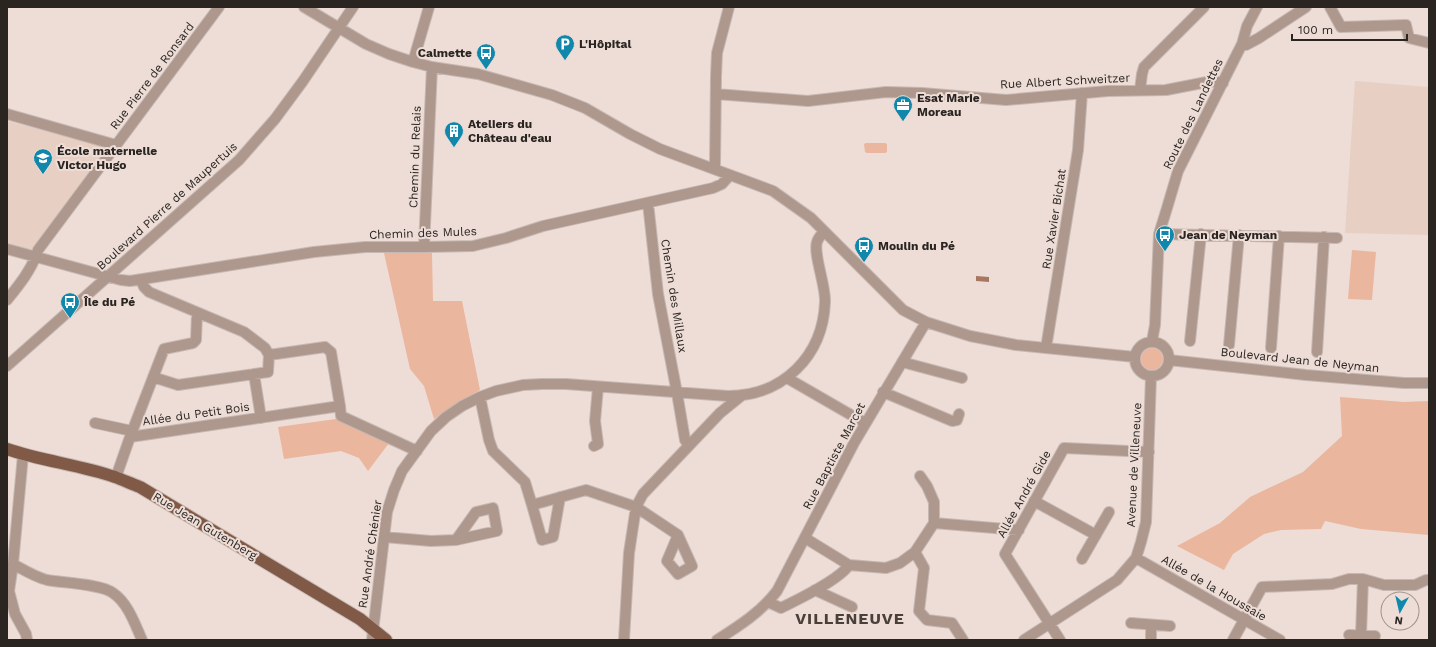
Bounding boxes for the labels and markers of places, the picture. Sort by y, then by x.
parking icon: L'Hôpital [554,33,576,61]
place label: L'Hôpital [579,37,631,51]
bus stop icon: Calmette [475,42,497,70]
place label: Calmette [418,46,472,60]
place label: Esat Marie Moreau [917,91,980,119]
office icon: Esat Marie Moreau [892,94,914,122]
place label: Ateliers du Château d'eau [468,117,552,145]
building icon: Ateliers du Château d'eau [443,120,465,148]
place label: École maternelle Victor Hugo [57,144,157,172]
school or university icon: École maternelle Victor Hugo [32,147,54,175]
bus stop icon: Jean de Neyman [1154,224,1176,252]
place label: Jean de Neyman [1179,228,1277,242]
bus stop icon: Moulin du Pé [853,235,875,263]
place label: Moulin du Pé [878,239,955,253]
bus stop icon: Île du Pé [59,291,81,319]
place label: Île du Pé [83,295,135,309]

